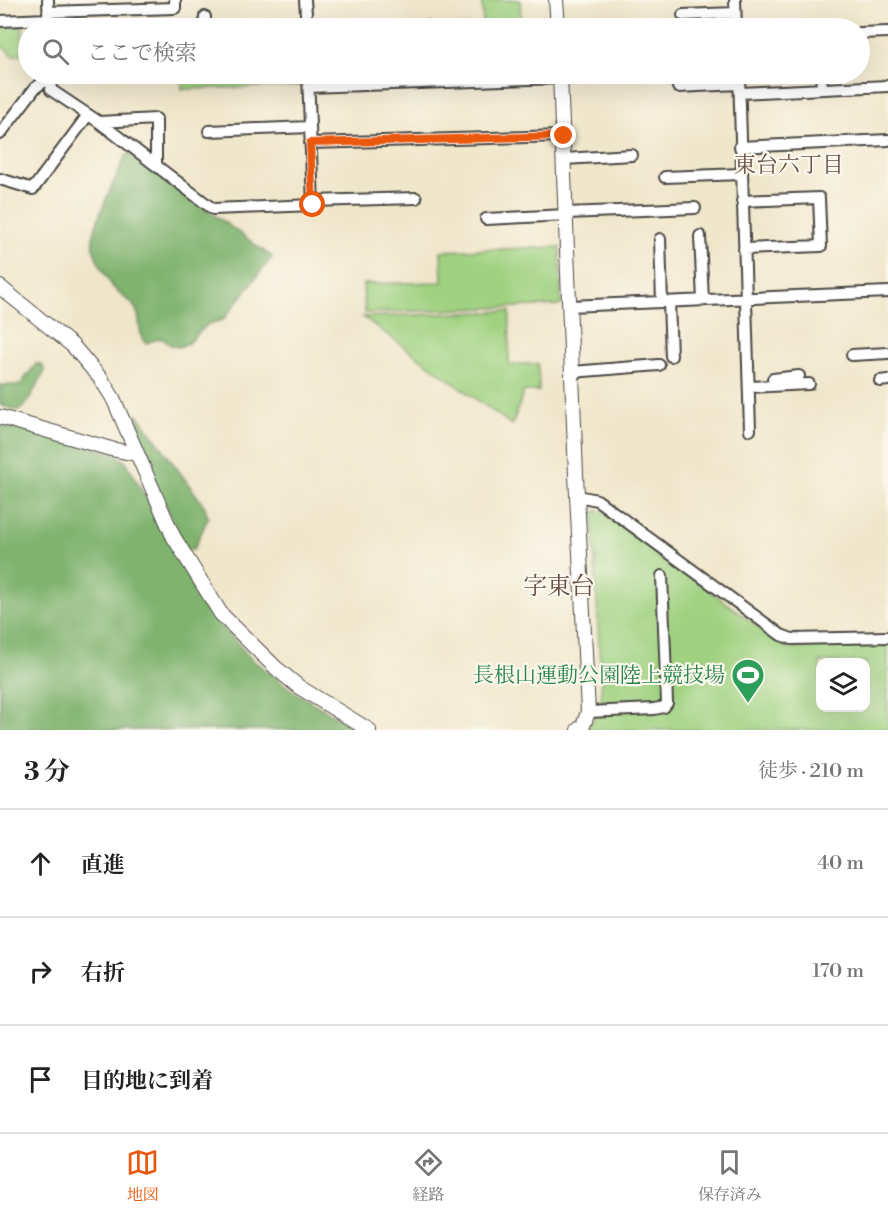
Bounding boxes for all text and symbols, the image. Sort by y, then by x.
search box [18,18,870,84]
icon: search [39,35,72,68]
text: ここで検索 [87,40,197,67]
route end [550,122,576,148]
district label: 東台六丁目 [734,152,844,179]
route start [299,191,325,217]
district label: 字東台 [523,572,595,602]
sports icon: 長根山運動公園陸上競技場 [730,657,766,704]
map controls [816,658,870,712]
button: layers [816,658,870,712]
place label: 長根山運動公園陸上競技場 [473,663,725,689]
text: 3 分 [24,756,70,788]
text: 徒歩 · 210 m [758,759,864,784]
icon: ahead [24,847,57,880]
text: 40 m [817,851,864,876]
text: 直進 [81,852,125,879]
icon: right [24,955,57,988]
text: 170 m [812,959,864,984]
text: 右折 [81,960,125,987]
icon: arrive [24,1063,57,1096]
text: 目的地に到着 [81,1068,213,1095]
tab: 地図 [126,1146,159,1205]
tab: 経路 [412,1146,445,1205]
tab: 保存済み [698,1146,762,1205]

